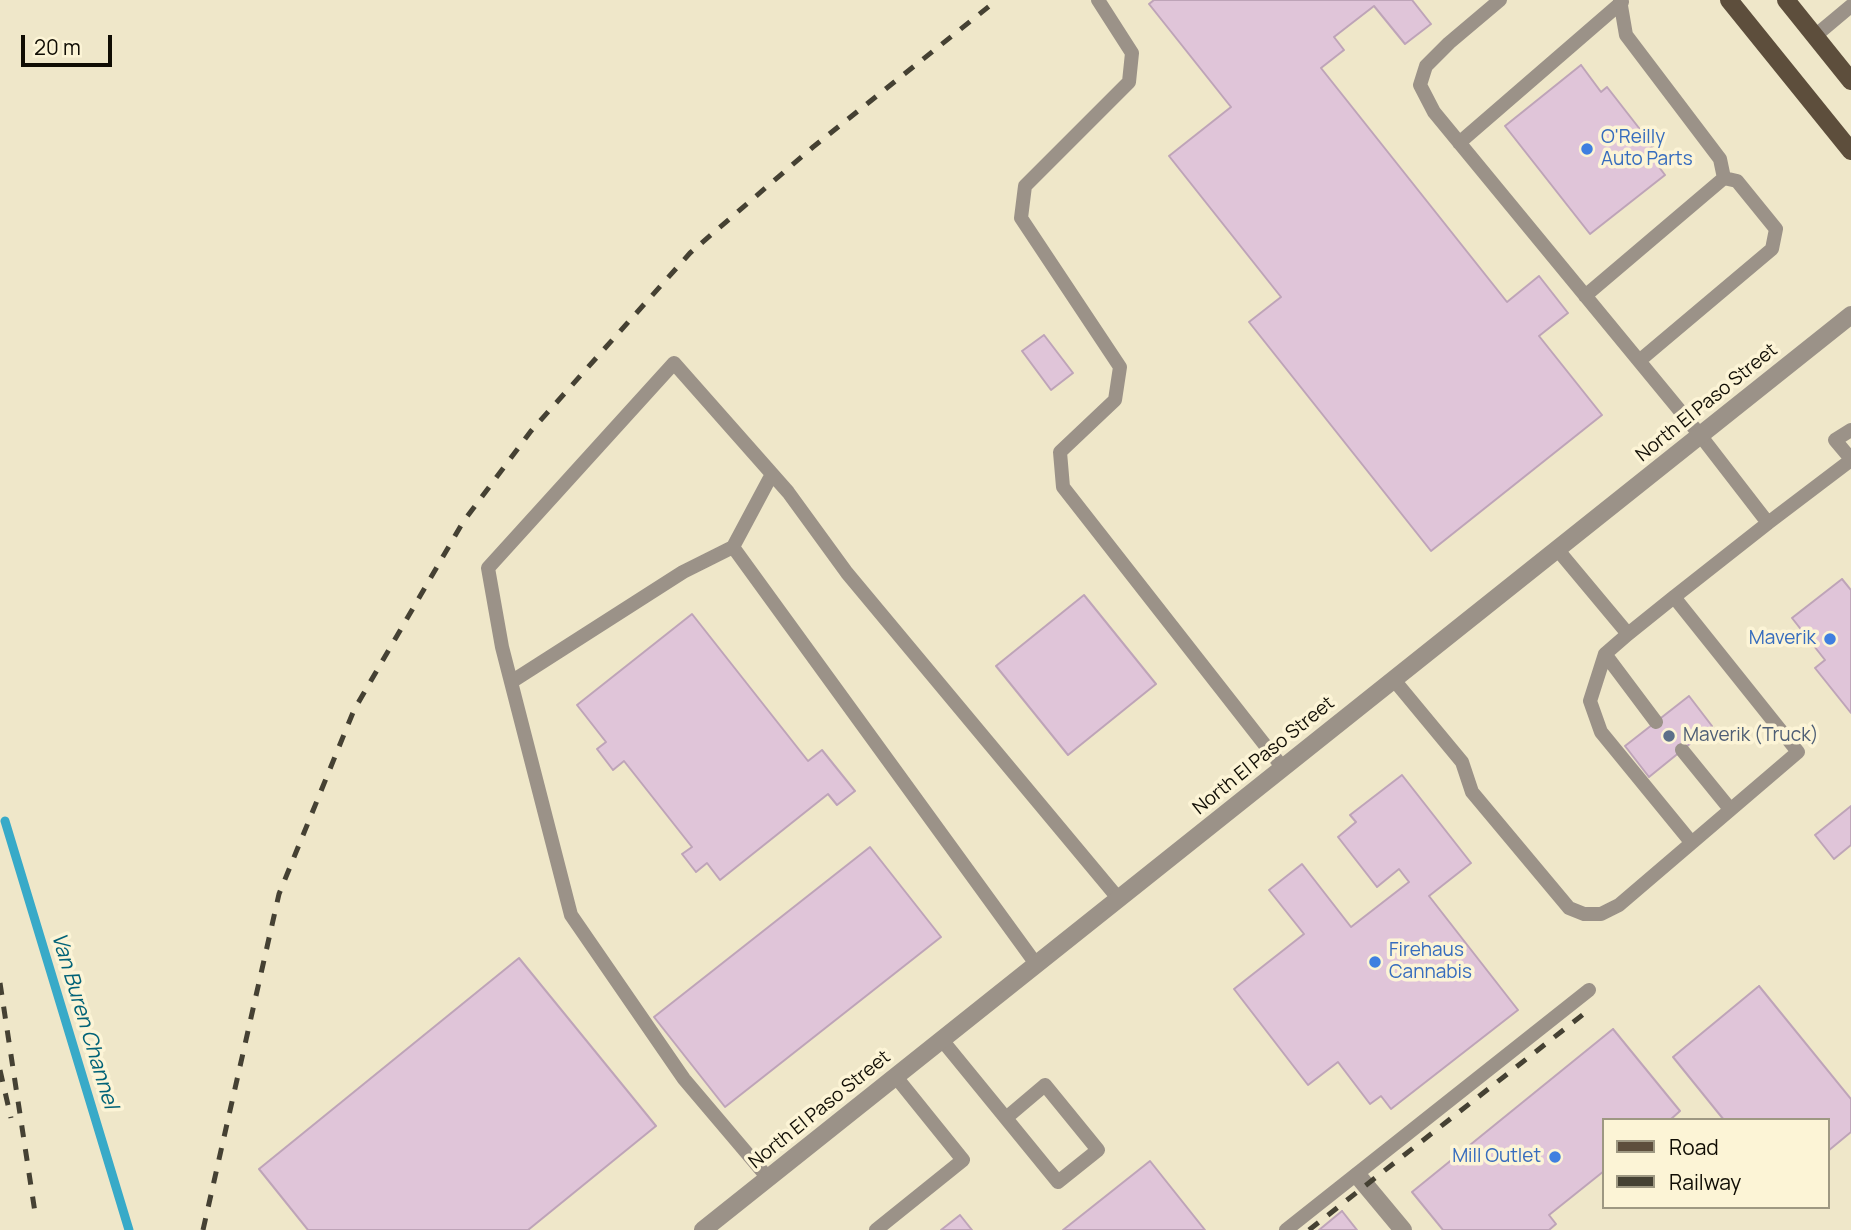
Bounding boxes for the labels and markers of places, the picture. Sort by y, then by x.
place label: O'Reilly Auto Parts [1601,127,1693,171]
marker: O'Reilly Auto Parts [1579,141,1595,157]
place label: Maverik [1749,628,1816,650]
marker: Maverik [1822,631,1838,647]
place label: Maverik (Truck) [1683,725,1819,747]
marker: Maverik (Truck) [1661,728,1677,744]
place label: Firehaus Cannabis [1389,940,1472,984]
marker: Firehaus Cannabis [1367,954,1383,970]
place label: Mill Outlet [1452,1146,1541,1168]
marker: Mill Outlet [1547,1149,1563,1165]

